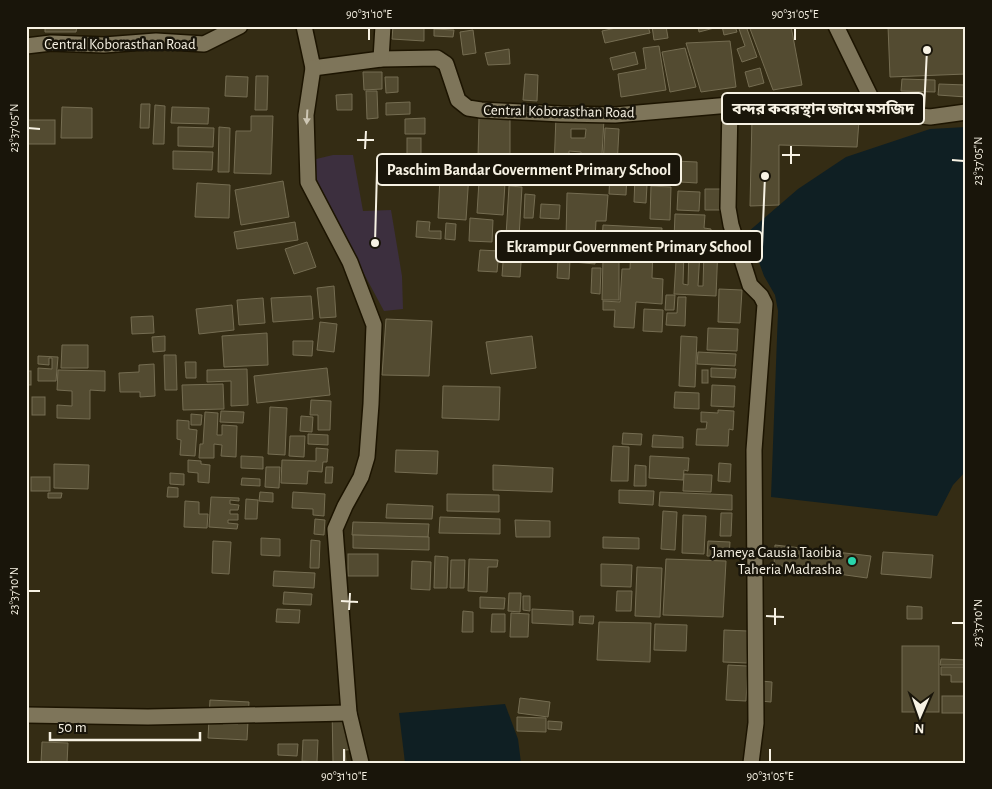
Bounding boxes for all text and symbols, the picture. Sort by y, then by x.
text: 90°31'10"E [346,8,392,20]
text: 90°31'05"E [771,8,819,20]
street label: Central Koborasthan Road [44,37,196,52]
callout: বন্দর কবরস্থান জামে মসজিদ [722,93,924,124]
text: বন্দর কবরস্থান জামে মসজিদ [731,100,915,118]
street label: Central Koborasthan Road [483,103,635,120]
text: 23°37'05"N [8,104,20,152]
one-way arrow [302,109,310,125]
text: 23°37'05"N [972,137,984,185]
callout: Paschim Bandar Government Primary School [377,154,681,185]
text: Paschim Bandar Government Primary School [387,162,671,179]
callout: Ekrampur Government Primary School [496,231,762,262]
text: Ekrampur Government Primary School [506,239,752,256]
place label: Jameya Gausia Taoibia Taheria Madrasha [712,545,842,577]
marker: Jameya Gausia Taoibia Taheria Madrasha [846,555,858,567]
text: 23°37'10"N [8,567,20,615]
text: 23°37'10"N [972,599,984,647]
north arrow [894,692,944,742]
scale bar [50,709,200,741]
text: 50 m [58,720,87,735]
text: N [914,721,925,735]
text: 90°31'10"E [321,770,367,782]
text: 90°31'05"E [746,770,794,782]

